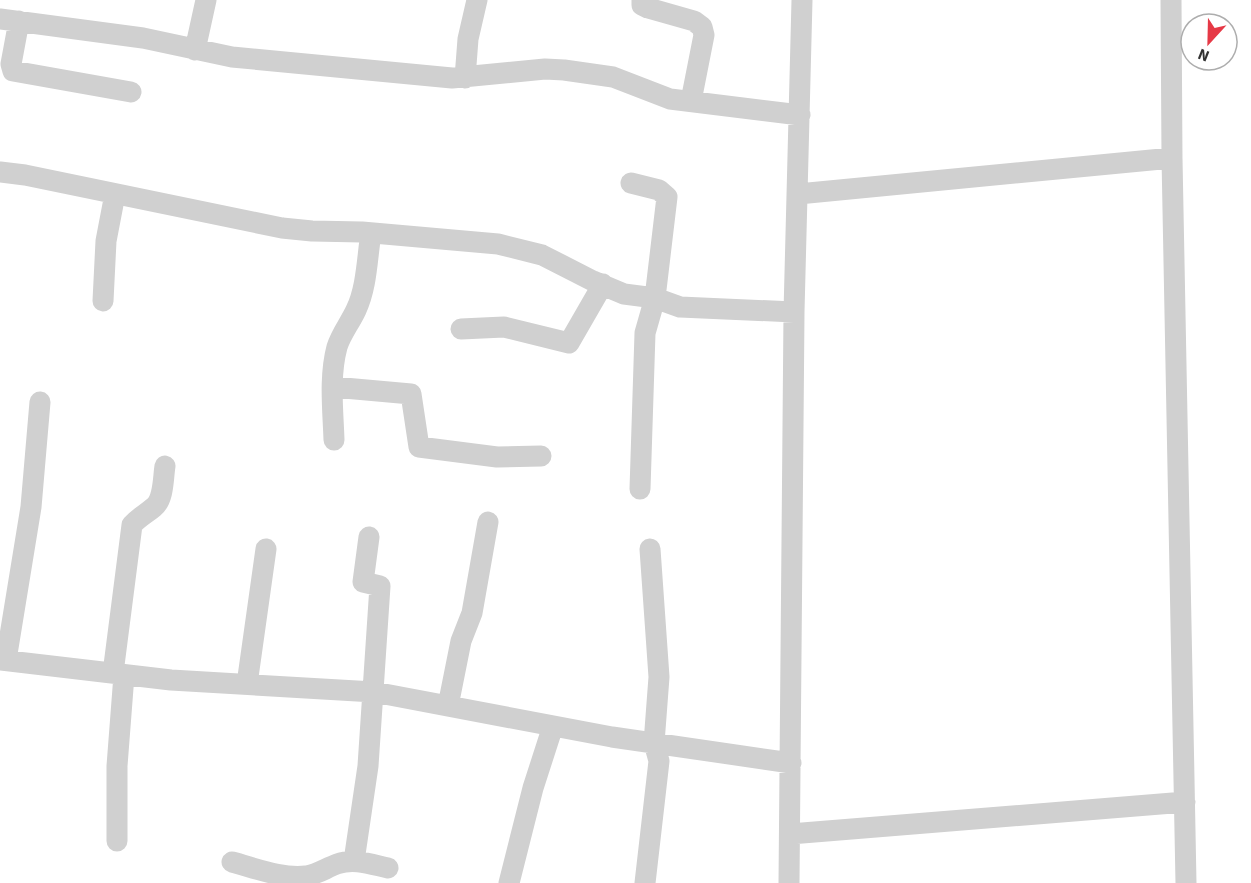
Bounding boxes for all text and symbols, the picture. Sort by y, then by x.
north arrow [1179,12,1239,72]
text: N [1195,43,1213,67]

